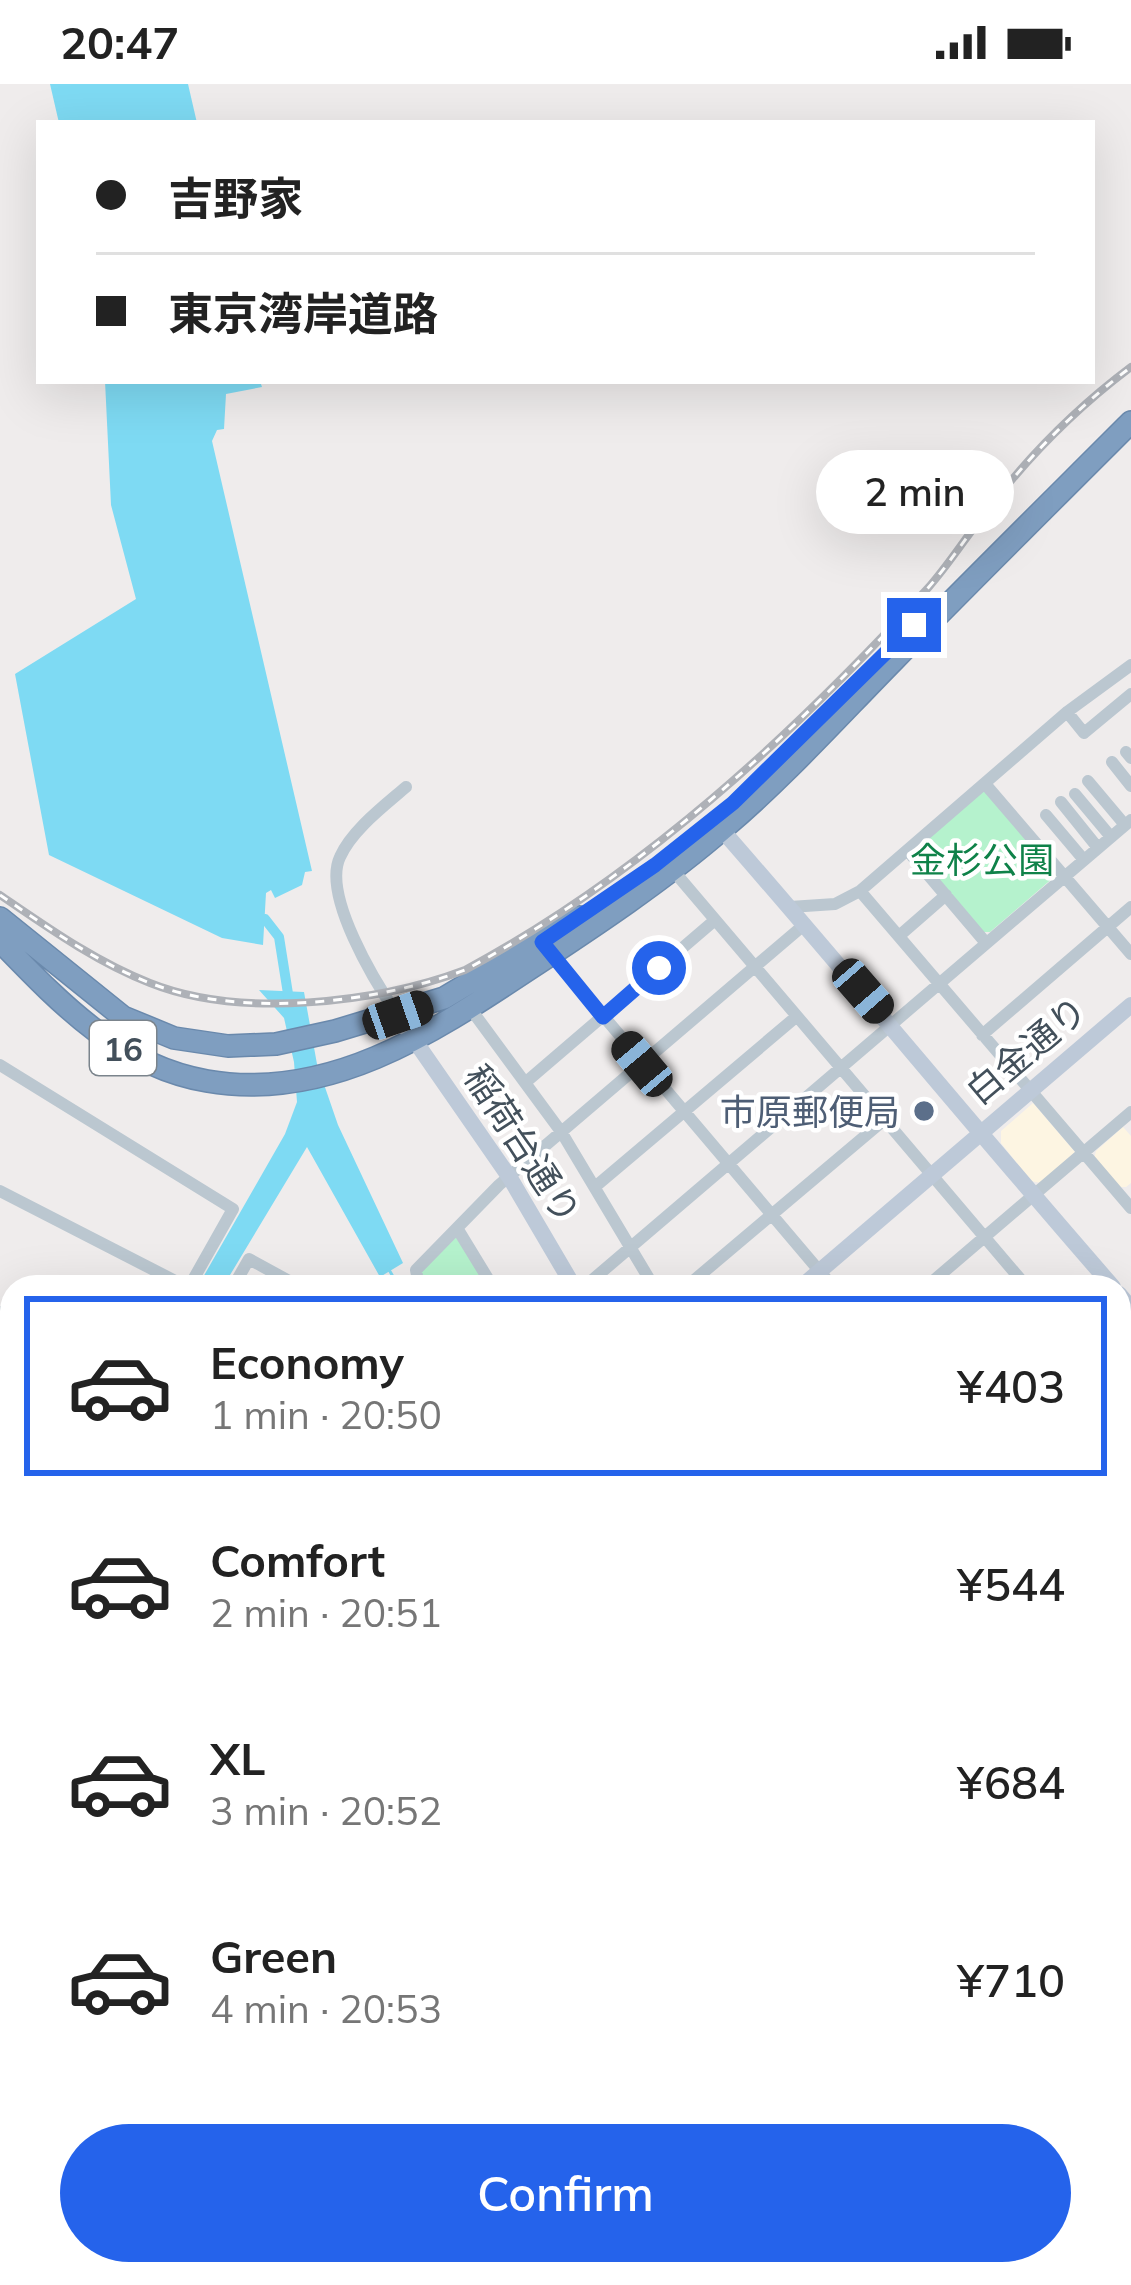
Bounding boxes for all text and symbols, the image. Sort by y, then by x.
text: 20:47 [60,14,179,70]
text: 吉野家 [168,170,303,226]
text: 東京湾岸道路 [168,285,438,341]
callout: 2 min [815,451,1013,535]
text: 2 min [864,467,966,516]
route end [887,598,941,652]
park label: 金杉公園 [910,837,1054,882]
route start [632,941,686,995]
car [826,952,900,1030]
car [358,986,438,1044]
street label: 白金通り [956,986,1096,1114]
road number: 16 [90,1021,156,1075]
car [605,1025,679,1103]
street label: 稲荷台通り [455,1056,591,1232]
place label: 市原郵便局 [720,1089,900,1134]
marker: 市原郵便局 [911,1098,937,1124]
icon: car [66,1332,174,1440]
text: Economy [210,1334,404,1390]
text: ¥403 [957,1358,1065,1414]
text: 1 min · 20:50 [210,1390,442,1439]
icon: car [66,1530,174,1638]
text: Comfort [210,1532,385,1588]
text: ¥544 [957,1556,1065,1612]
text: 2 min · 20:51 [210,1588,442,1637]
icon: car [66,1728,174,1836]
text: XL [210,1730,265,1786]
text: ¥684 [957,1754,1065,1810]
text: 3 min · 20:52 [210,1786,442,1835]
icon: car [66,1926,174,2034]
text: Green [210,1928,337,1984]
text: ¥710 [957,1952,1065,2008]
text: 4 min · 20:53 [210,1984,442,2033]
button: Confirm [60,2124,1071,2262]

